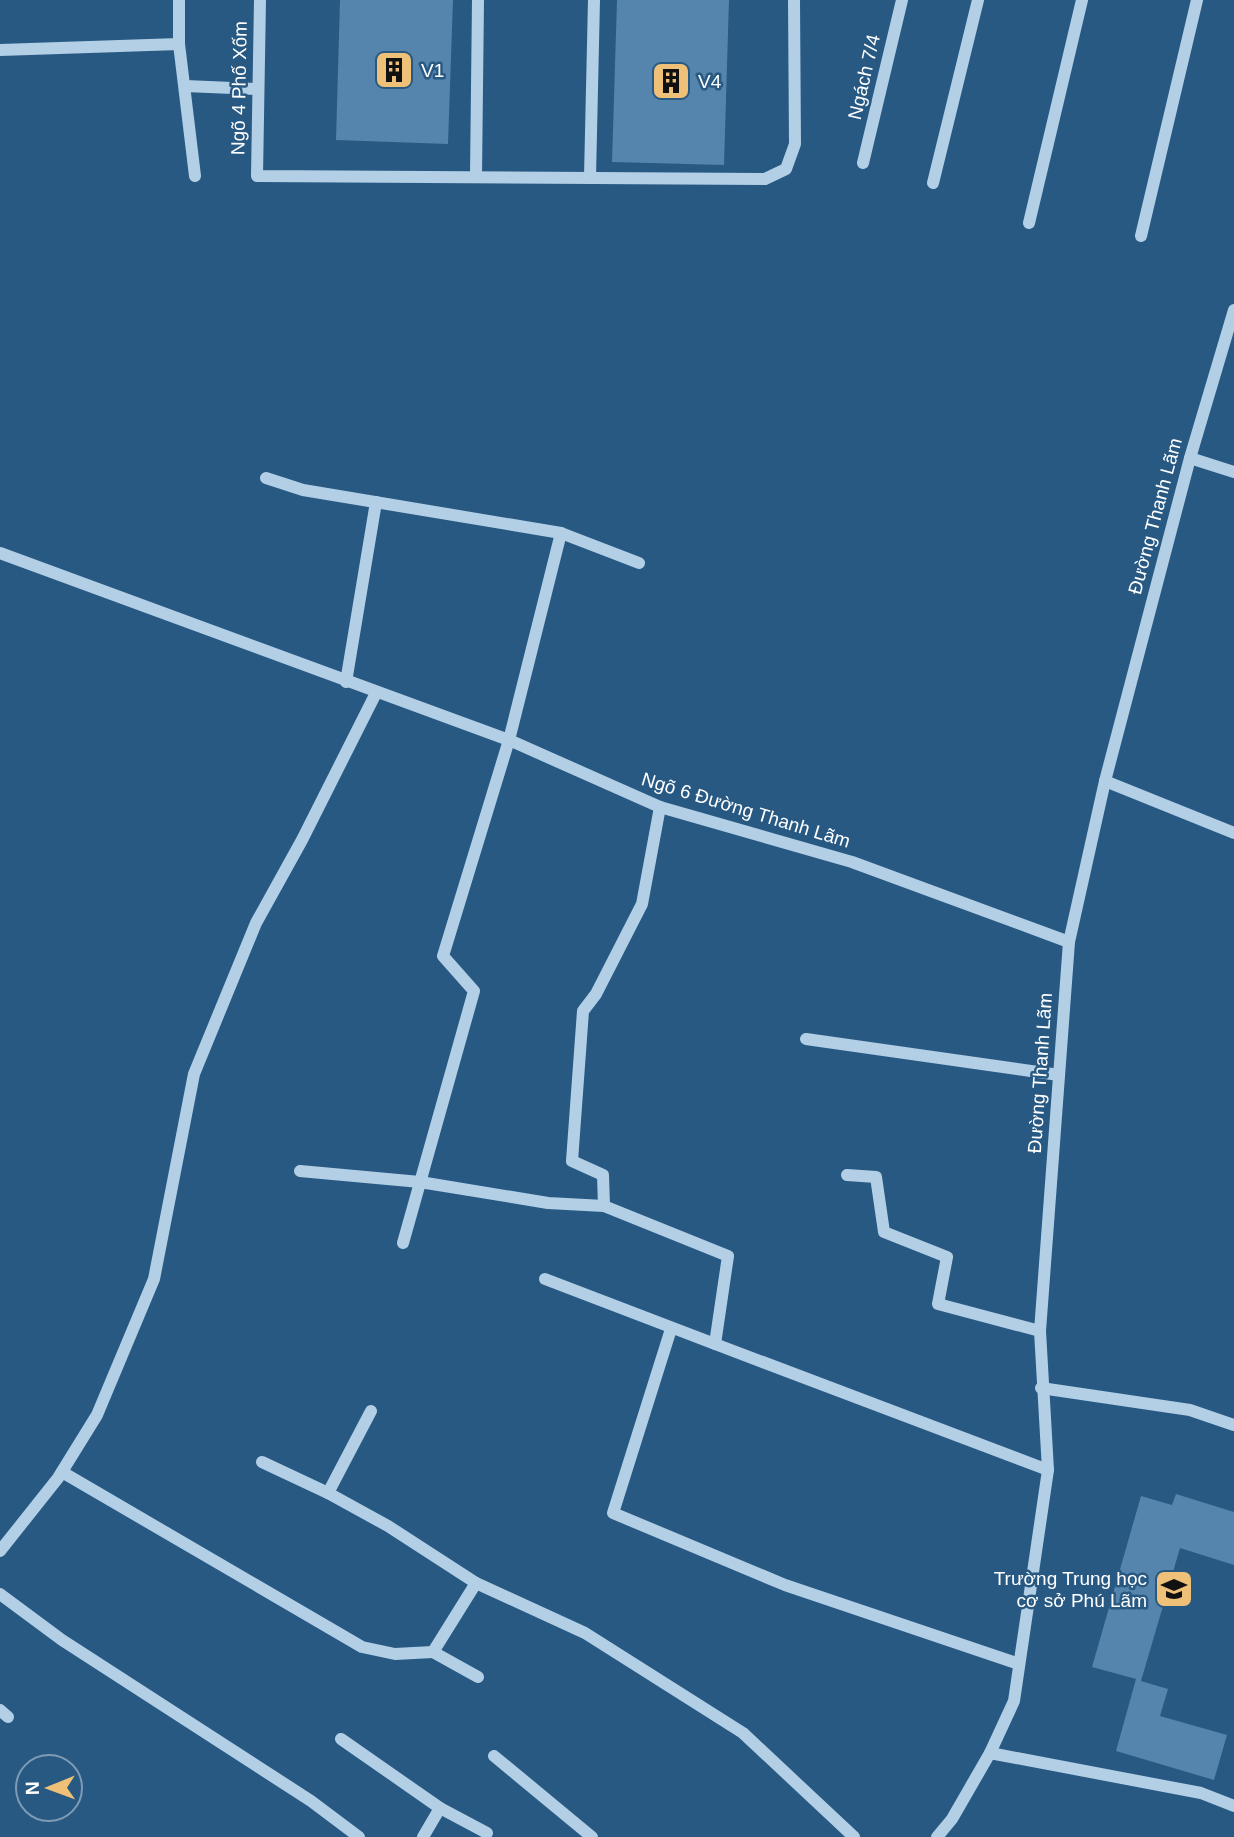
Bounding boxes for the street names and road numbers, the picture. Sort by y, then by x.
street label: Ngõ 4 Phố Xốm [227,21,251,155]
street label: Ngách 7/4 [844,32,884,122]
street label: Đường Thanh Lãm [1124,435,1186,597]
street label: Ngõ 6 Đường Thanh Lãm [639,768,853,852]
street label: Đường Thanh Lãm [1024,992,1056,1154]

